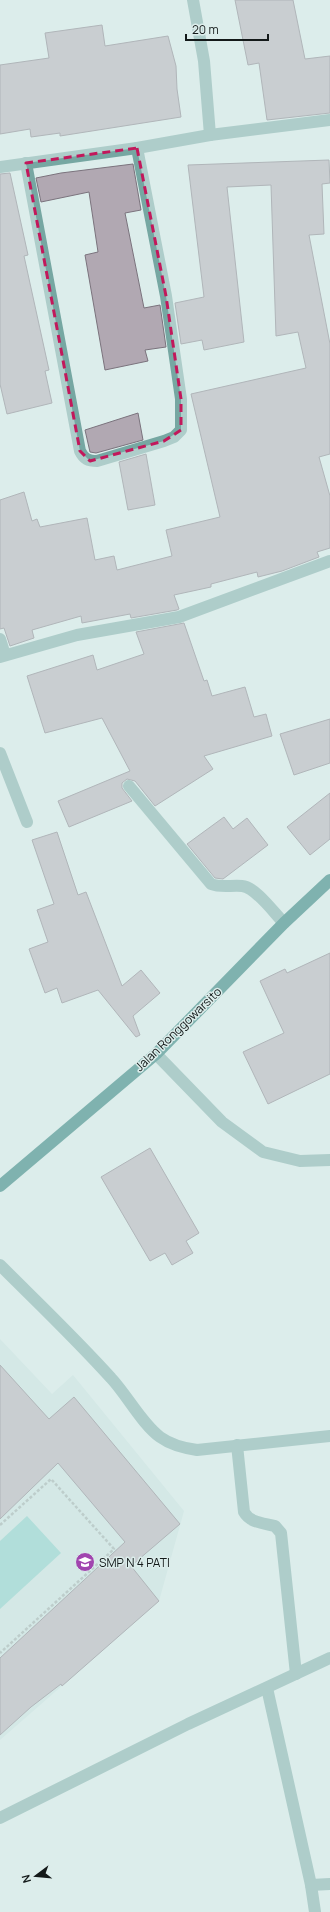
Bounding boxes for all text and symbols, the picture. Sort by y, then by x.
scale bar [186,16,268,42]
text: 20 m [192,21,219,38]
street label: Jalan Ronggowarsito [131,983,225,1075]
school or university icon: SMP N 4 PATI [74,1551,96,1573]
place label: SMP N 4 PATI [99,1554,170,1571]
north arrow [16,1856,56,1896]
text: N [18,1873,34,1885]

